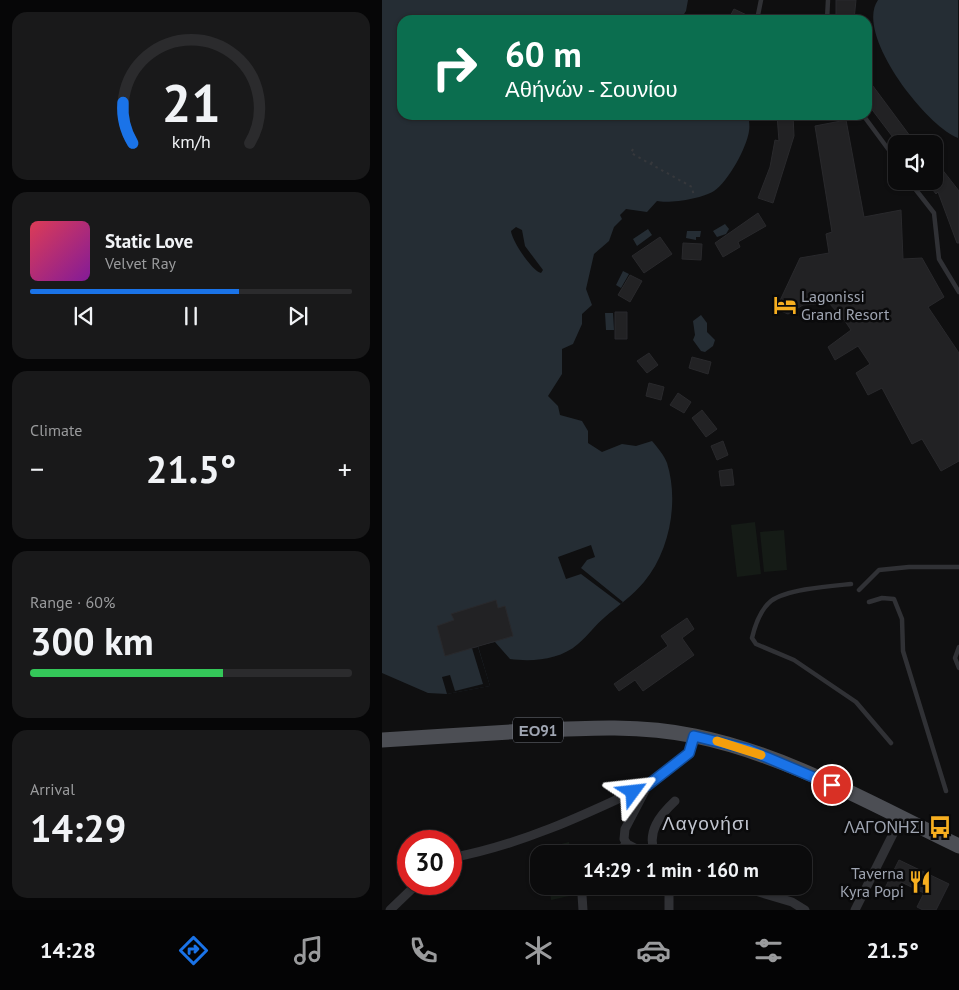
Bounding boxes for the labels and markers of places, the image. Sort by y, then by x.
place label: Lagonissi Grand Resort [801,286,890,324]
hotel icon: Lagonissi Grand Resort [772,292,798,318]
pin [811,764,853,806]
bus stop icon: ΛΑΓΟΝΗΣΙ [927,814,953,840]
place label: ΛΑΓΟΝΗΣΙ [844,817,924,837]
place label: Taverna Kyra Popi [840,863,904,901]
restaurant icon: Taverna Kyra Popi [907,869,933,895]

